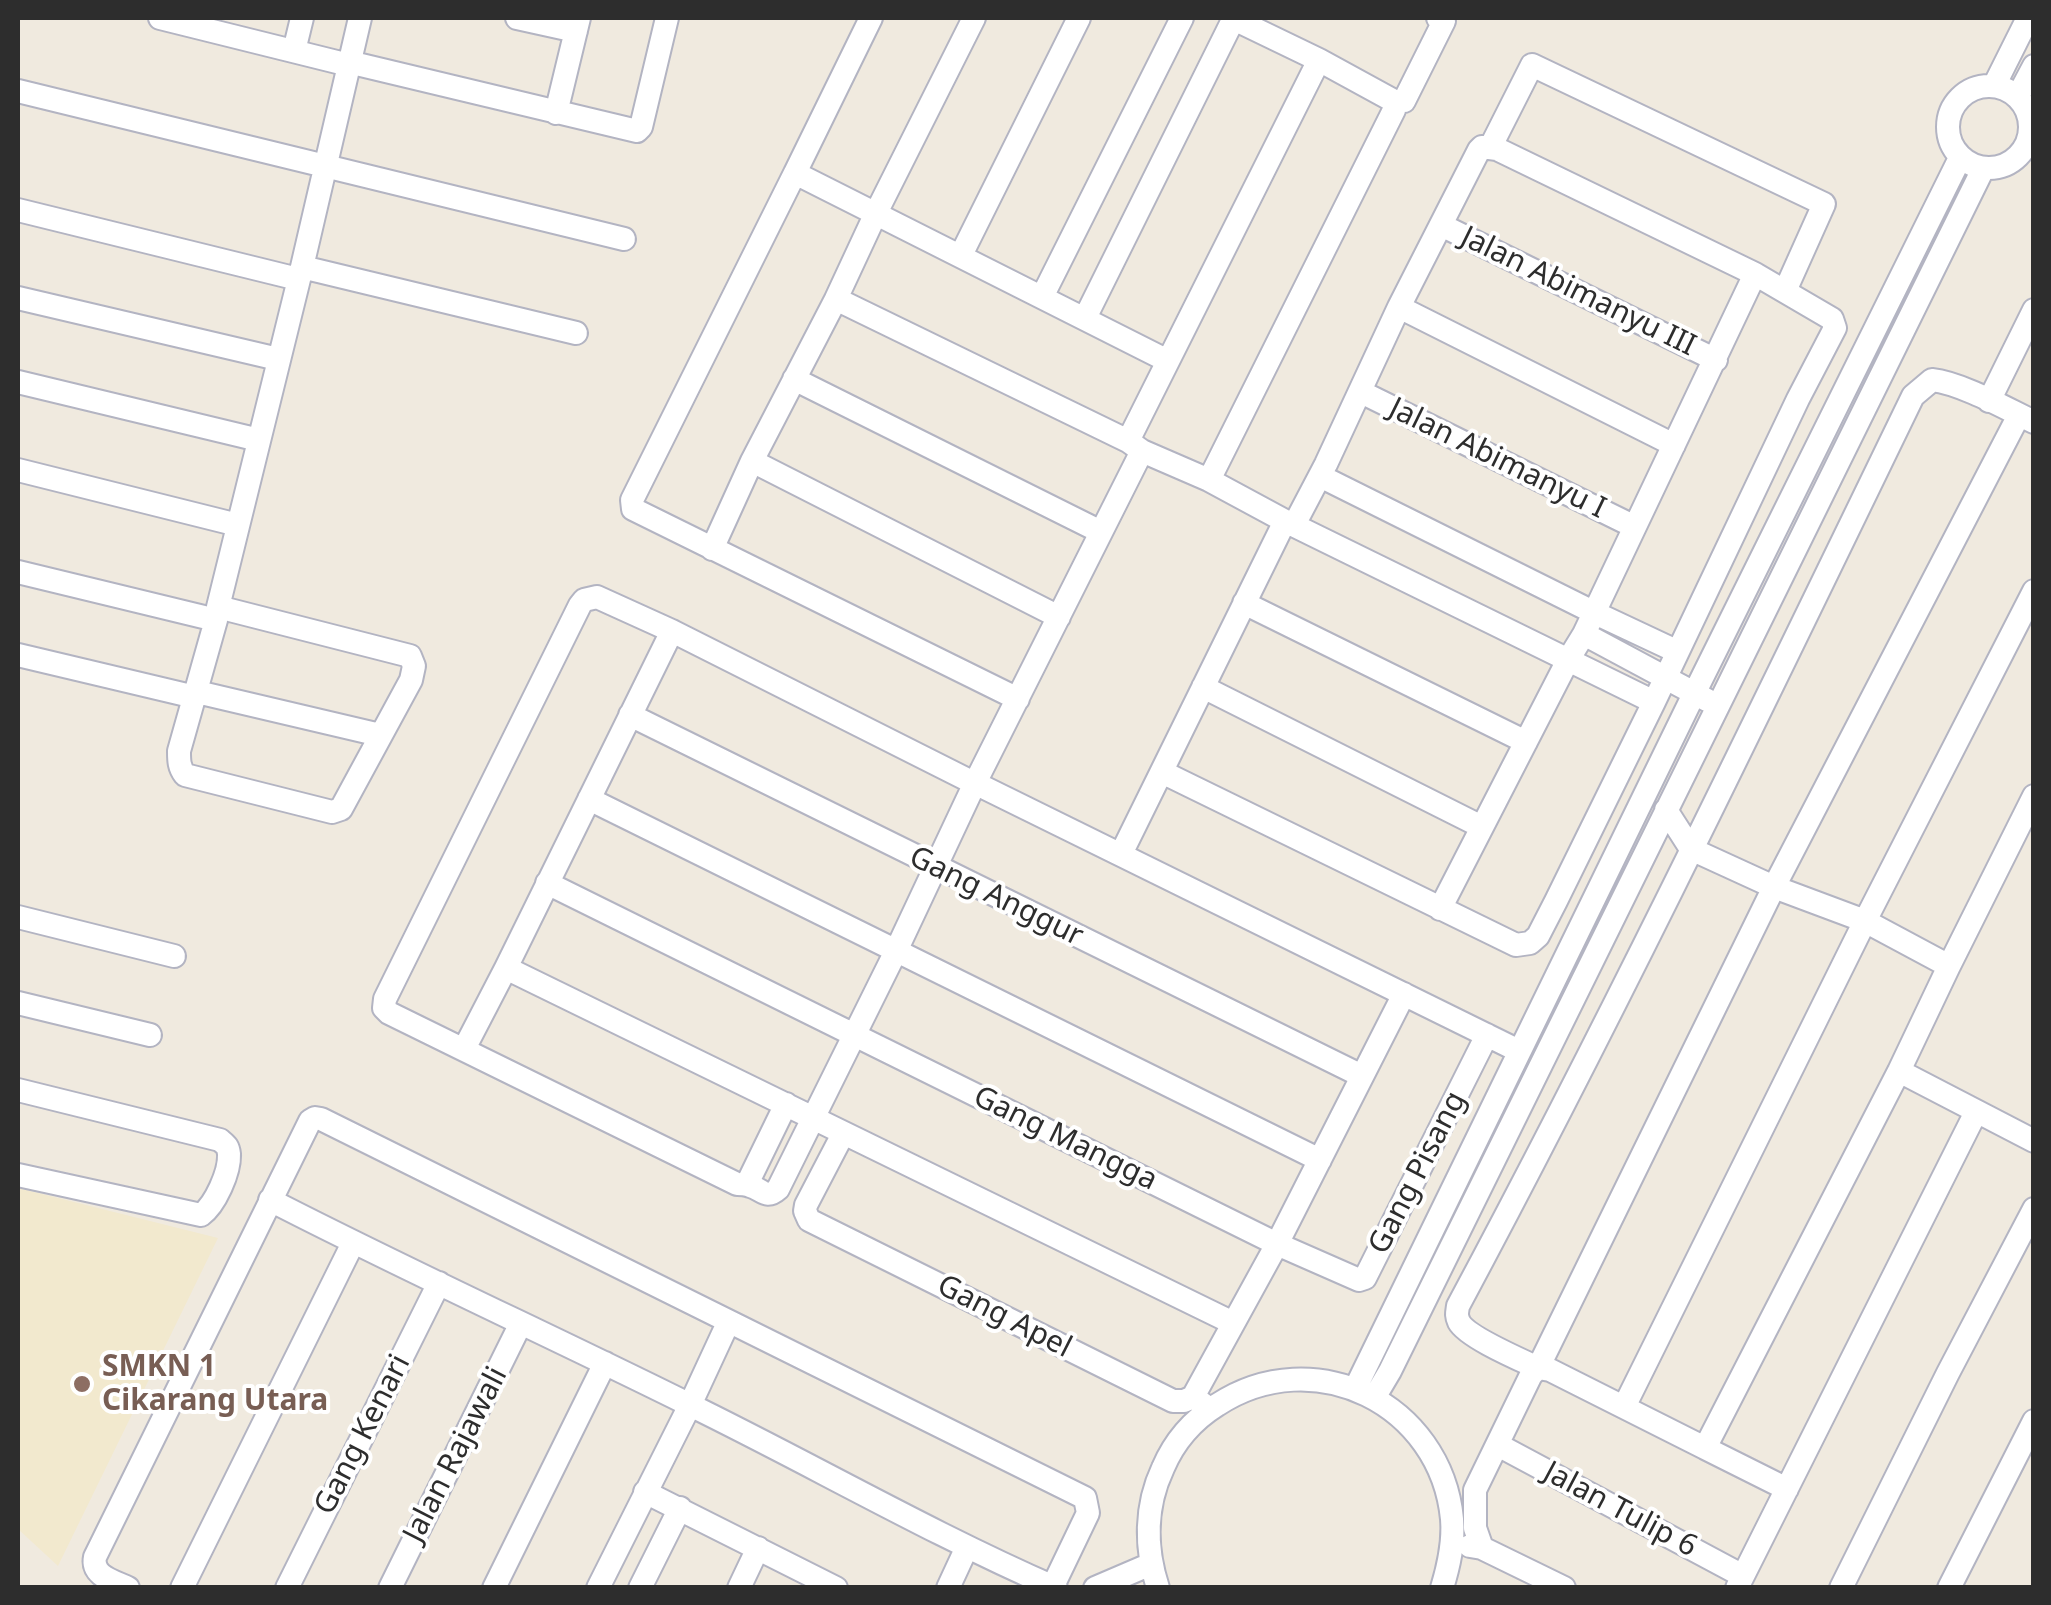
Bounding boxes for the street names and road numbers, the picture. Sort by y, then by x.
street label: Jalan Abimanyu III [1455,220,1701,364]
street label: Jalan Abimanyu I [1383,391,1611,527]
street label: Gang Anggur [903,839,1089,955]
street label: Gang Mangga [967,1079,1163,1199]
street label: Gang Pisang [1362,1086,1474,1260]
street label: Gang Apel [931,1268,1077,1366]
street label: Gang Kenari [307,1349,419,1521]
street label: Jalan Rajawali [396,1361,516,1549]
street label: Jalan Tulip 6 [1537,1455,1703,1565]

